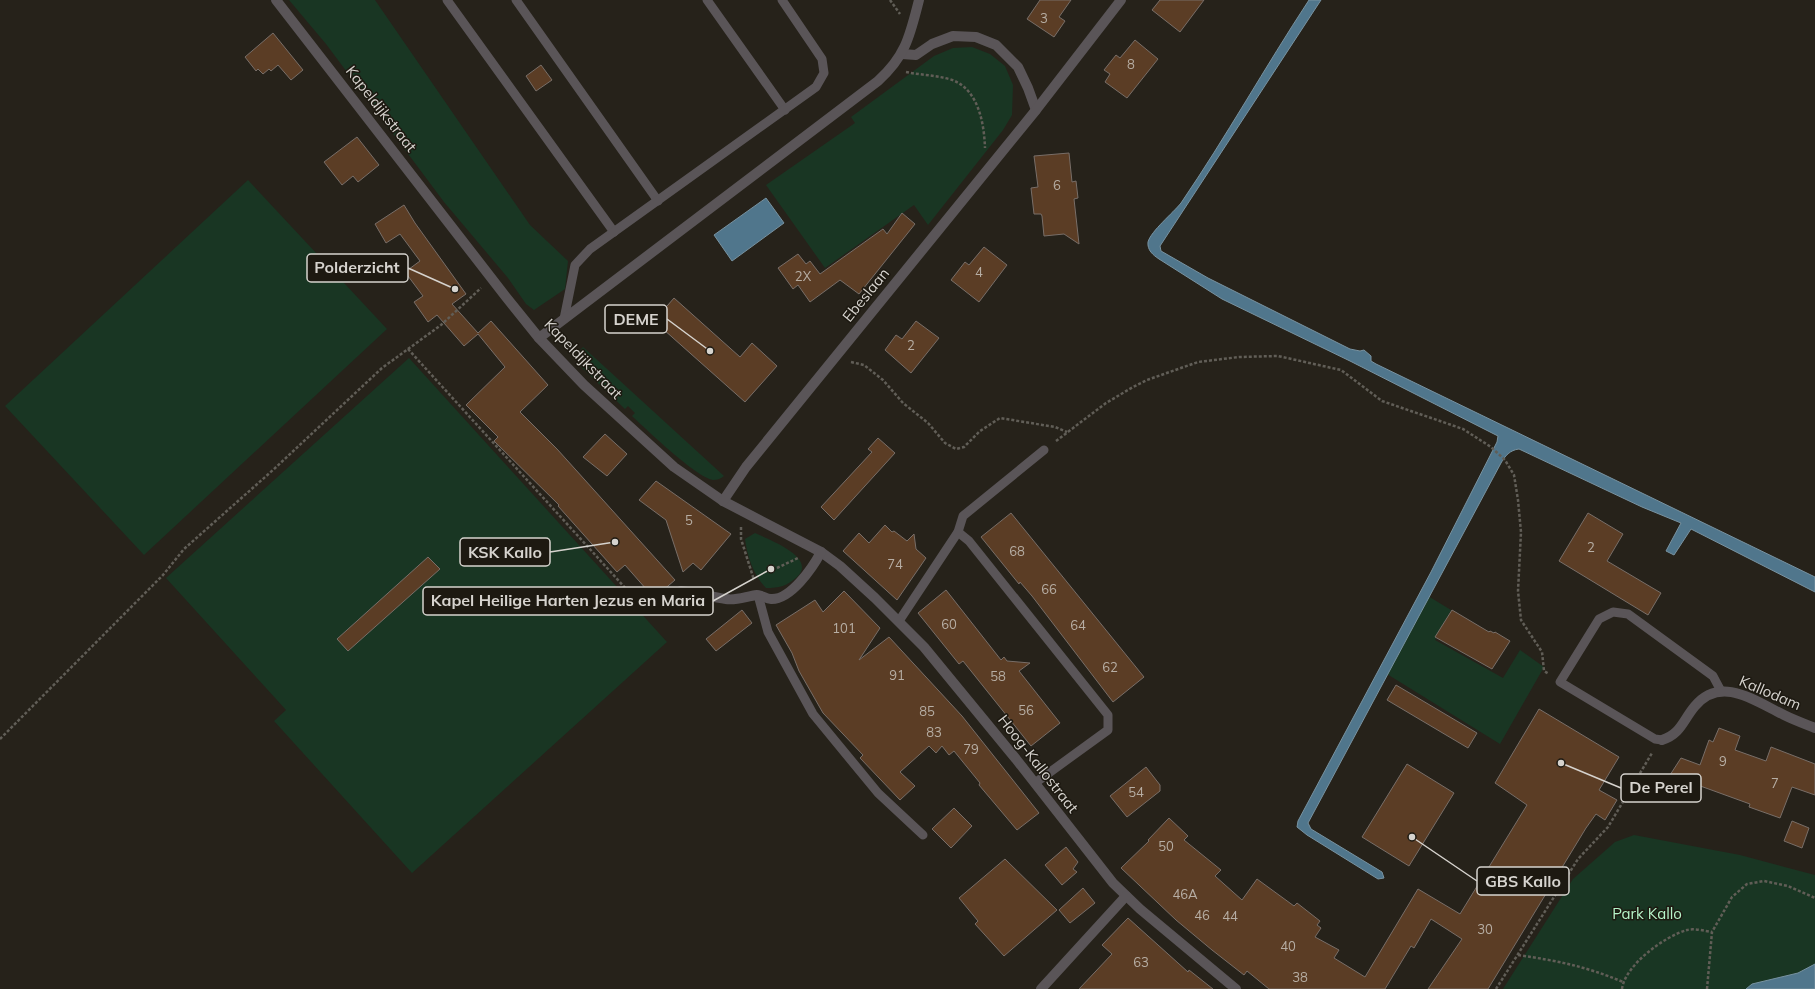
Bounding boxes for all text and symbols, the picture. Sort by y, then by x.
house number: 3 [1040,10,1048,26]
house number: 8 [1127,56,1135,72]
street label: Kapeldijkstraat [342,62,421,156]
house number: 6 [1053,177,1061,193]
callout: Polderzicht [307,254,408,282]
text: Polderzicht [314,257,400,277]
street label: Ebeslaan [838,264,893,325]
house number: 4 [975,264,983,280]
house number: 2X [795,268,812,284]
callout: DEME [605,305,667,333]
text: DEME [613,309,659,329]
street label: Kapeldijkstraat [540,315,626,403]
house number: 2 [907,337,915,353]
house number: 5 [685,512,693,528]
callout: KSK Kallo [460,538,550,566]
house number: 2 [1587,539,1595,555]
text: KSK Kallo [468,542,542,562]
house number: 68 [1009,543,1025,559]
house number: 74 [887,556,903,572]
house number: 66 [1041,581,1057,597]
callout: Kapel Heilige Harten Jezus en Maria [423,587,713,615]
text: Kapel Heilige Harten Jezus en Maria [431,590,705,610]
house number: 60 [941,616,957,632]
house number: 64 [1070,617,1086,633]
house number: 101 [832,620,856,636]
house number: 62 [1102,659,1118,675]
house number: 91 [889,667,905,683]
house number: 58 [990,668,1006,684]
street label: Kallodam [1736,671,1804,714]
house number: 56 [1018,702,1034,718]
house number: 85 [919,703,935,719]
street label: Hoog-Kallostraat [994,711,1083,817]
house number: 83 [926,724,942,740]
house number: 79 [963,741,979,757]
house number: 9 [1719,753,1727,769]
callout: De Perel [1621,774,1701,802]
house number: 7 [1771,775,1779,791]
text: De Perel [1629,777,1693,797]
house number: 54 [1128,784,1144,800]
house number: 50 [1158,838,1174,854]
callout: GBS Kallo [1477,867,1569,895]
text: GBS Kallo [1485,871,1561,891]
house number: 46A [1172,886,1198,902]
park label: Park Kallo [1612,904,1682,923]
house number: 46 [1194,907,1210,923]
house number: 44 [1222,908,1238,924]
house number: 30 [1477,921,1493,937]
house number: 40 [1280,938,1296,954]
house number: 63 [1133,954,1149,970]
house number: 38 [1292,969,1308,985]

